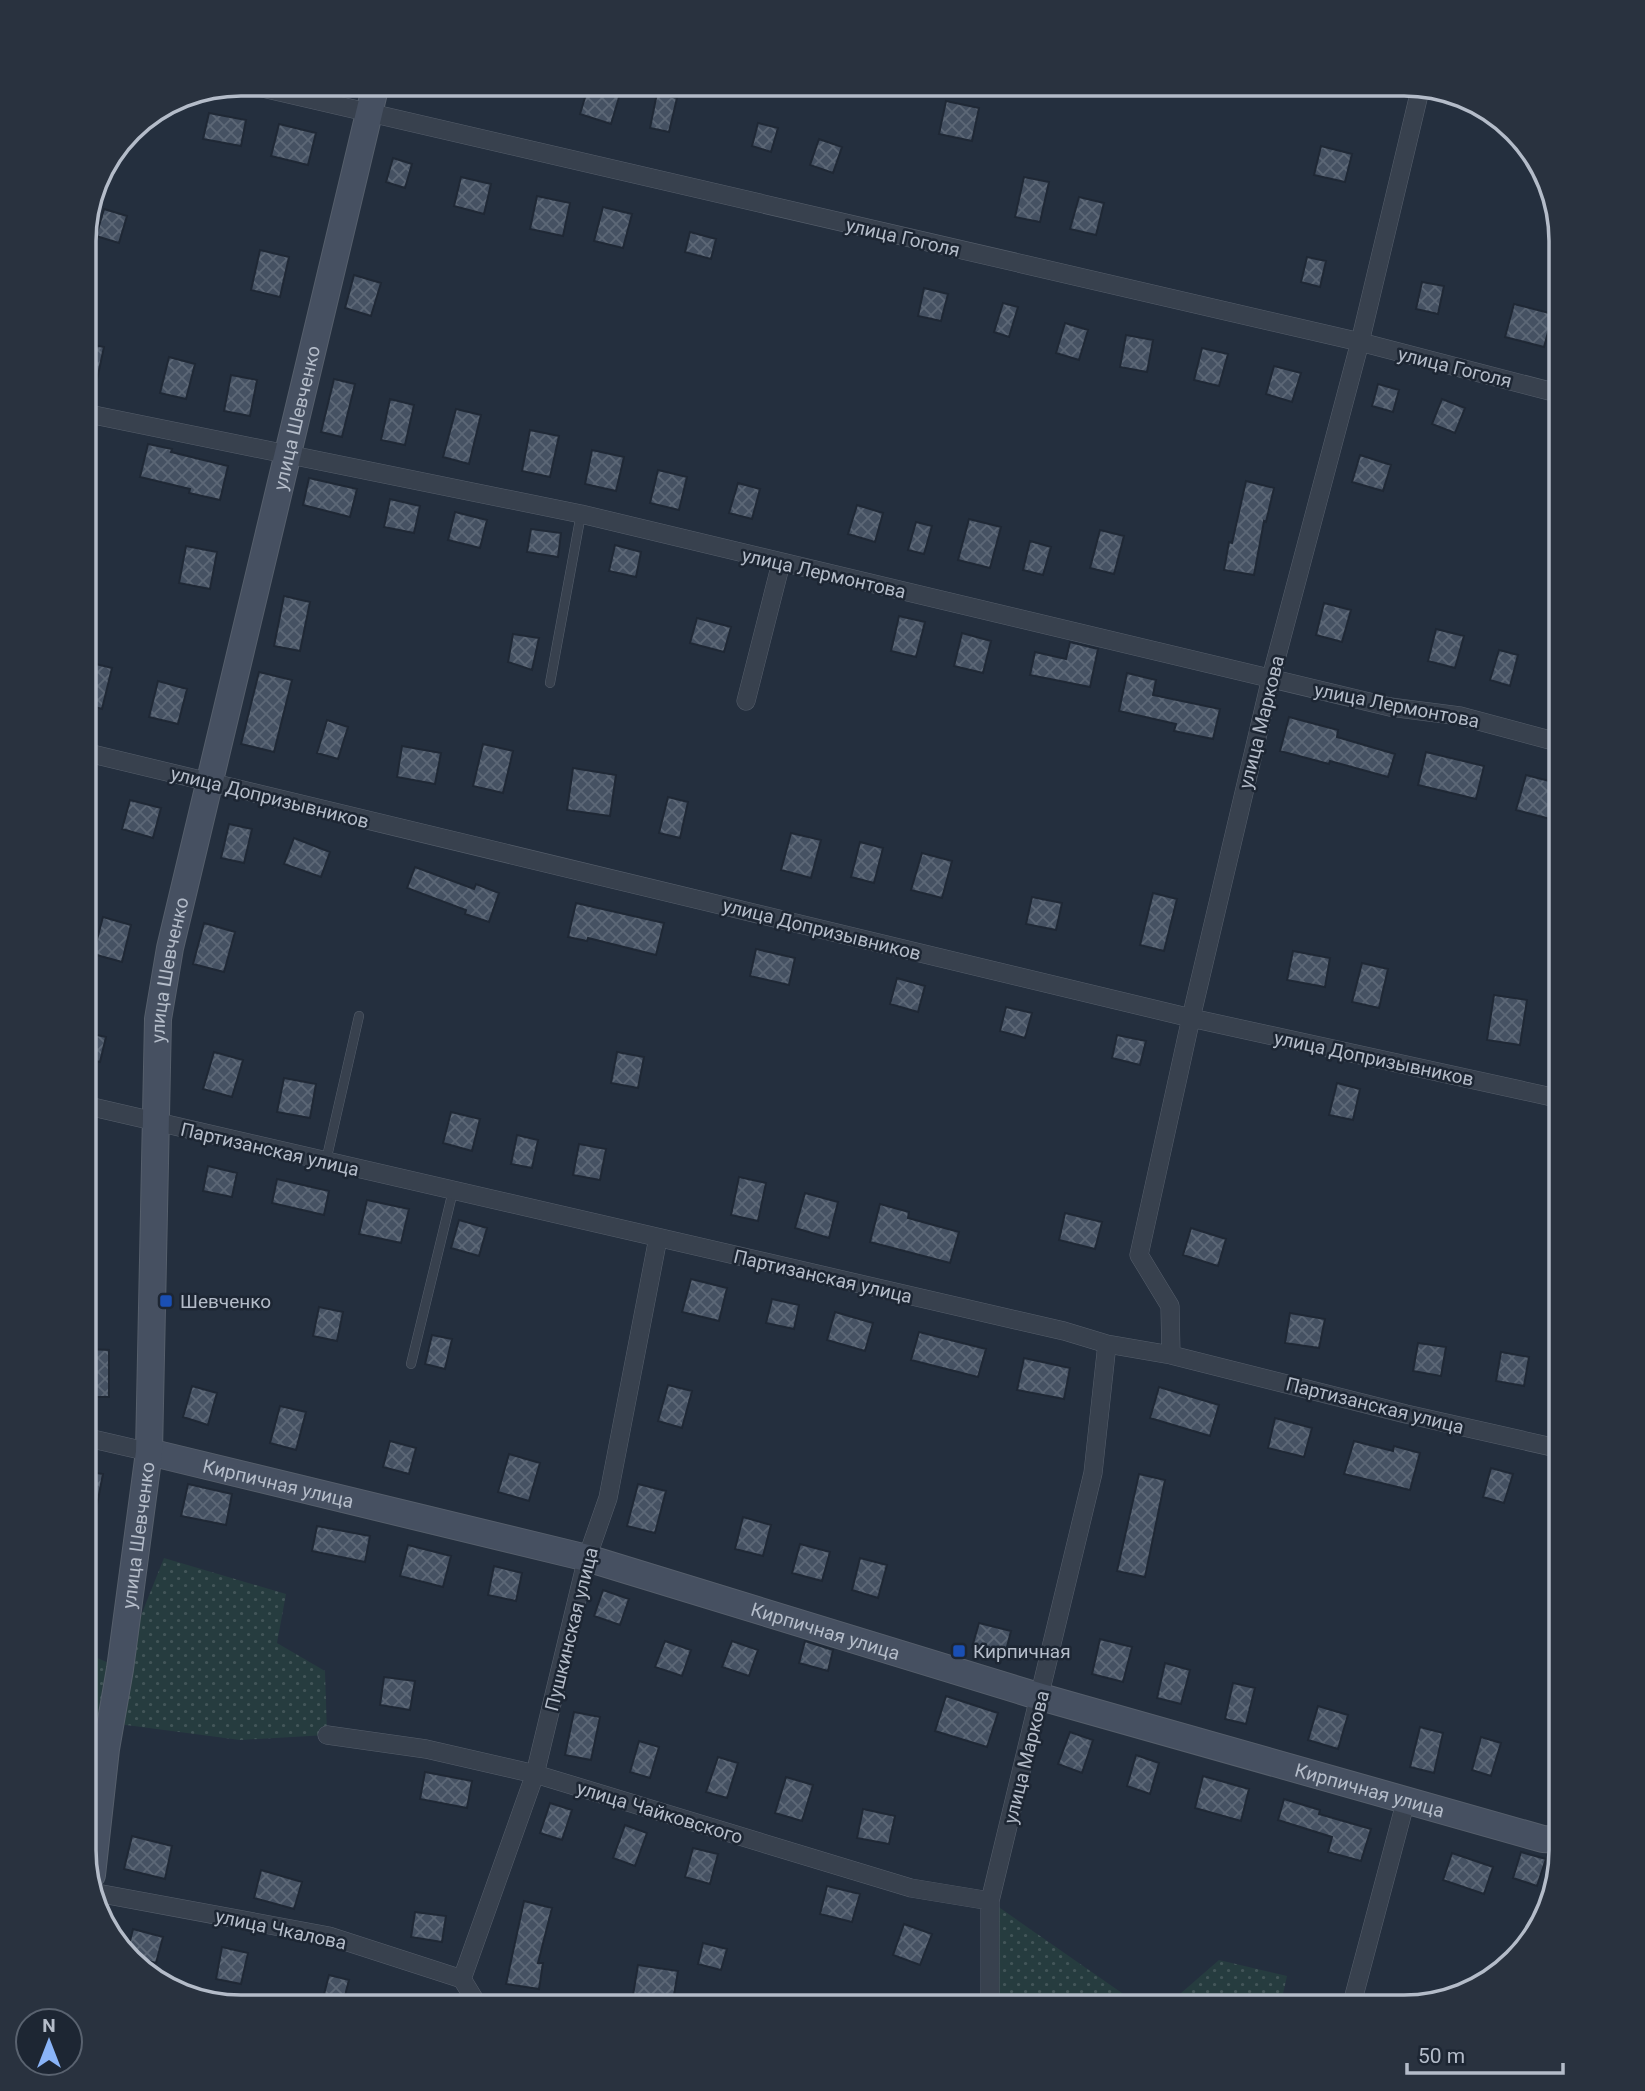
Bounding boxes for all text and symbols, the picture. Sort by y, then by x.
street label: улица Гоголя [844,213,962,262]
street label: улица Гоголя [1396,342,1514,393]
street label: улица Шевченко [269,343,325,493]
street label: улица Лермонтова [740,543,908,604]
street label: улица Маркова [1234,653,1289,791]
street label: улица Лермонтова [1312,678,1481,733]
street label: улица Допризывников [168,762,371,833]
street label: улица Допризывников [720,894,923,965]
street label: улица Шевченко [146,895,194,1043]
street label: улица Допризывников [1272,1026,1476,1091]
street label: Партизанская улица [178,1118,361,1181]
street label: Партизанская улица [731,1245,914,1308]
place label: Шевченко [180,1290,271,1313]
marker: Шевченко [158,1293,174,1309]
street label: Партизанская улица [1283,1372,1466,1439]
street label: Кирпичная улица [200,1454,356,1513]
street label: улица Шевченко [117,1460,160,1610]
street label: Пушкинская улица [540,1545,603,1713]
street label: Кирпичная улица [748,1598,903,1665]
place label: Кирпичная [973,1640,1071,1663]
marker: Кирпичная [951,1643,967,1659]
street label: улица Маркова [999,1688,1054,1826]
street label: Кирпичная улица [1292,1758,1447,1823]
street label: улица Чайковского [574,1776,746,1849]
street label: улица Чкалова [213,1904,349,1955]
north arrow [14,2007,84,2077]
text: N [42,2014,56,2037]
scale bar [1407,2032,1563,2076]
text: 50 m [1418,2044,1465,2068]

